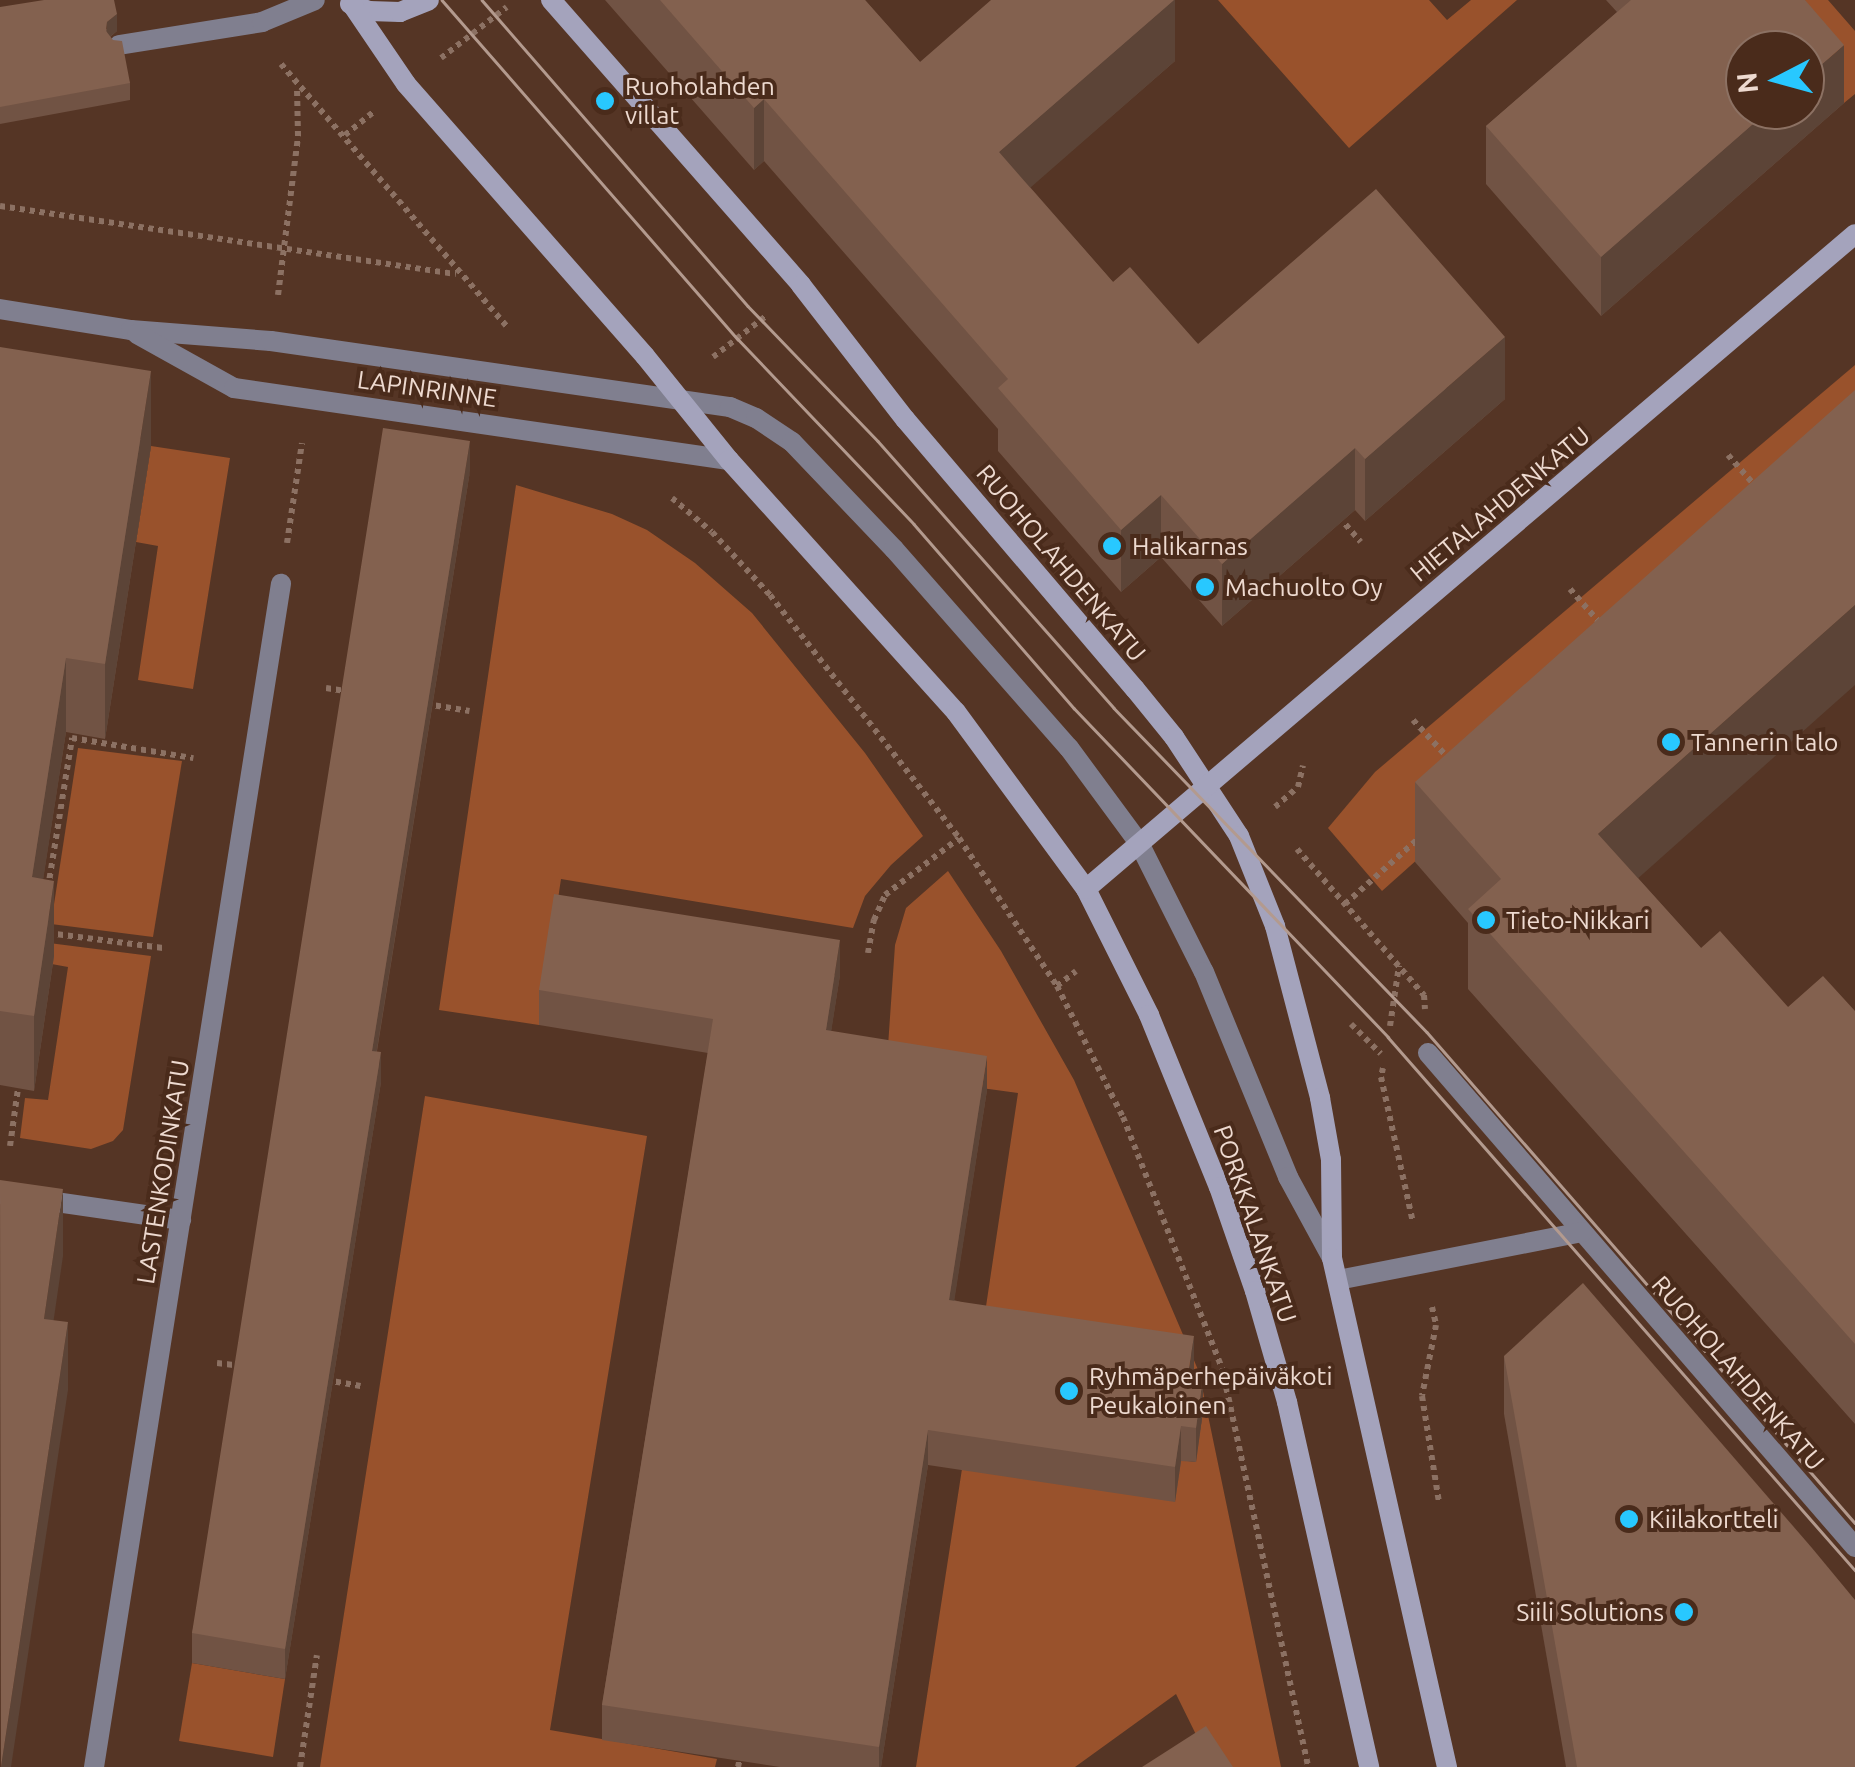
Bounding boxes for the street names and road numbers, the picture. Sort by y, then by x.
street label: LAPINRINNE [355,364,499,414]
street label: HIETALAHDENKATU [1404,420,1596,588]
street label: RUOHOLAHDENKATU [970,459,1152,667]
street label: LASTENKODINKATU [130,1058,196,1286]
street label: PORKKALANKATU [1207,1121,1303,1327]
street label: RUOHOLAHDENKATU [1646,1270,1830,1476]

